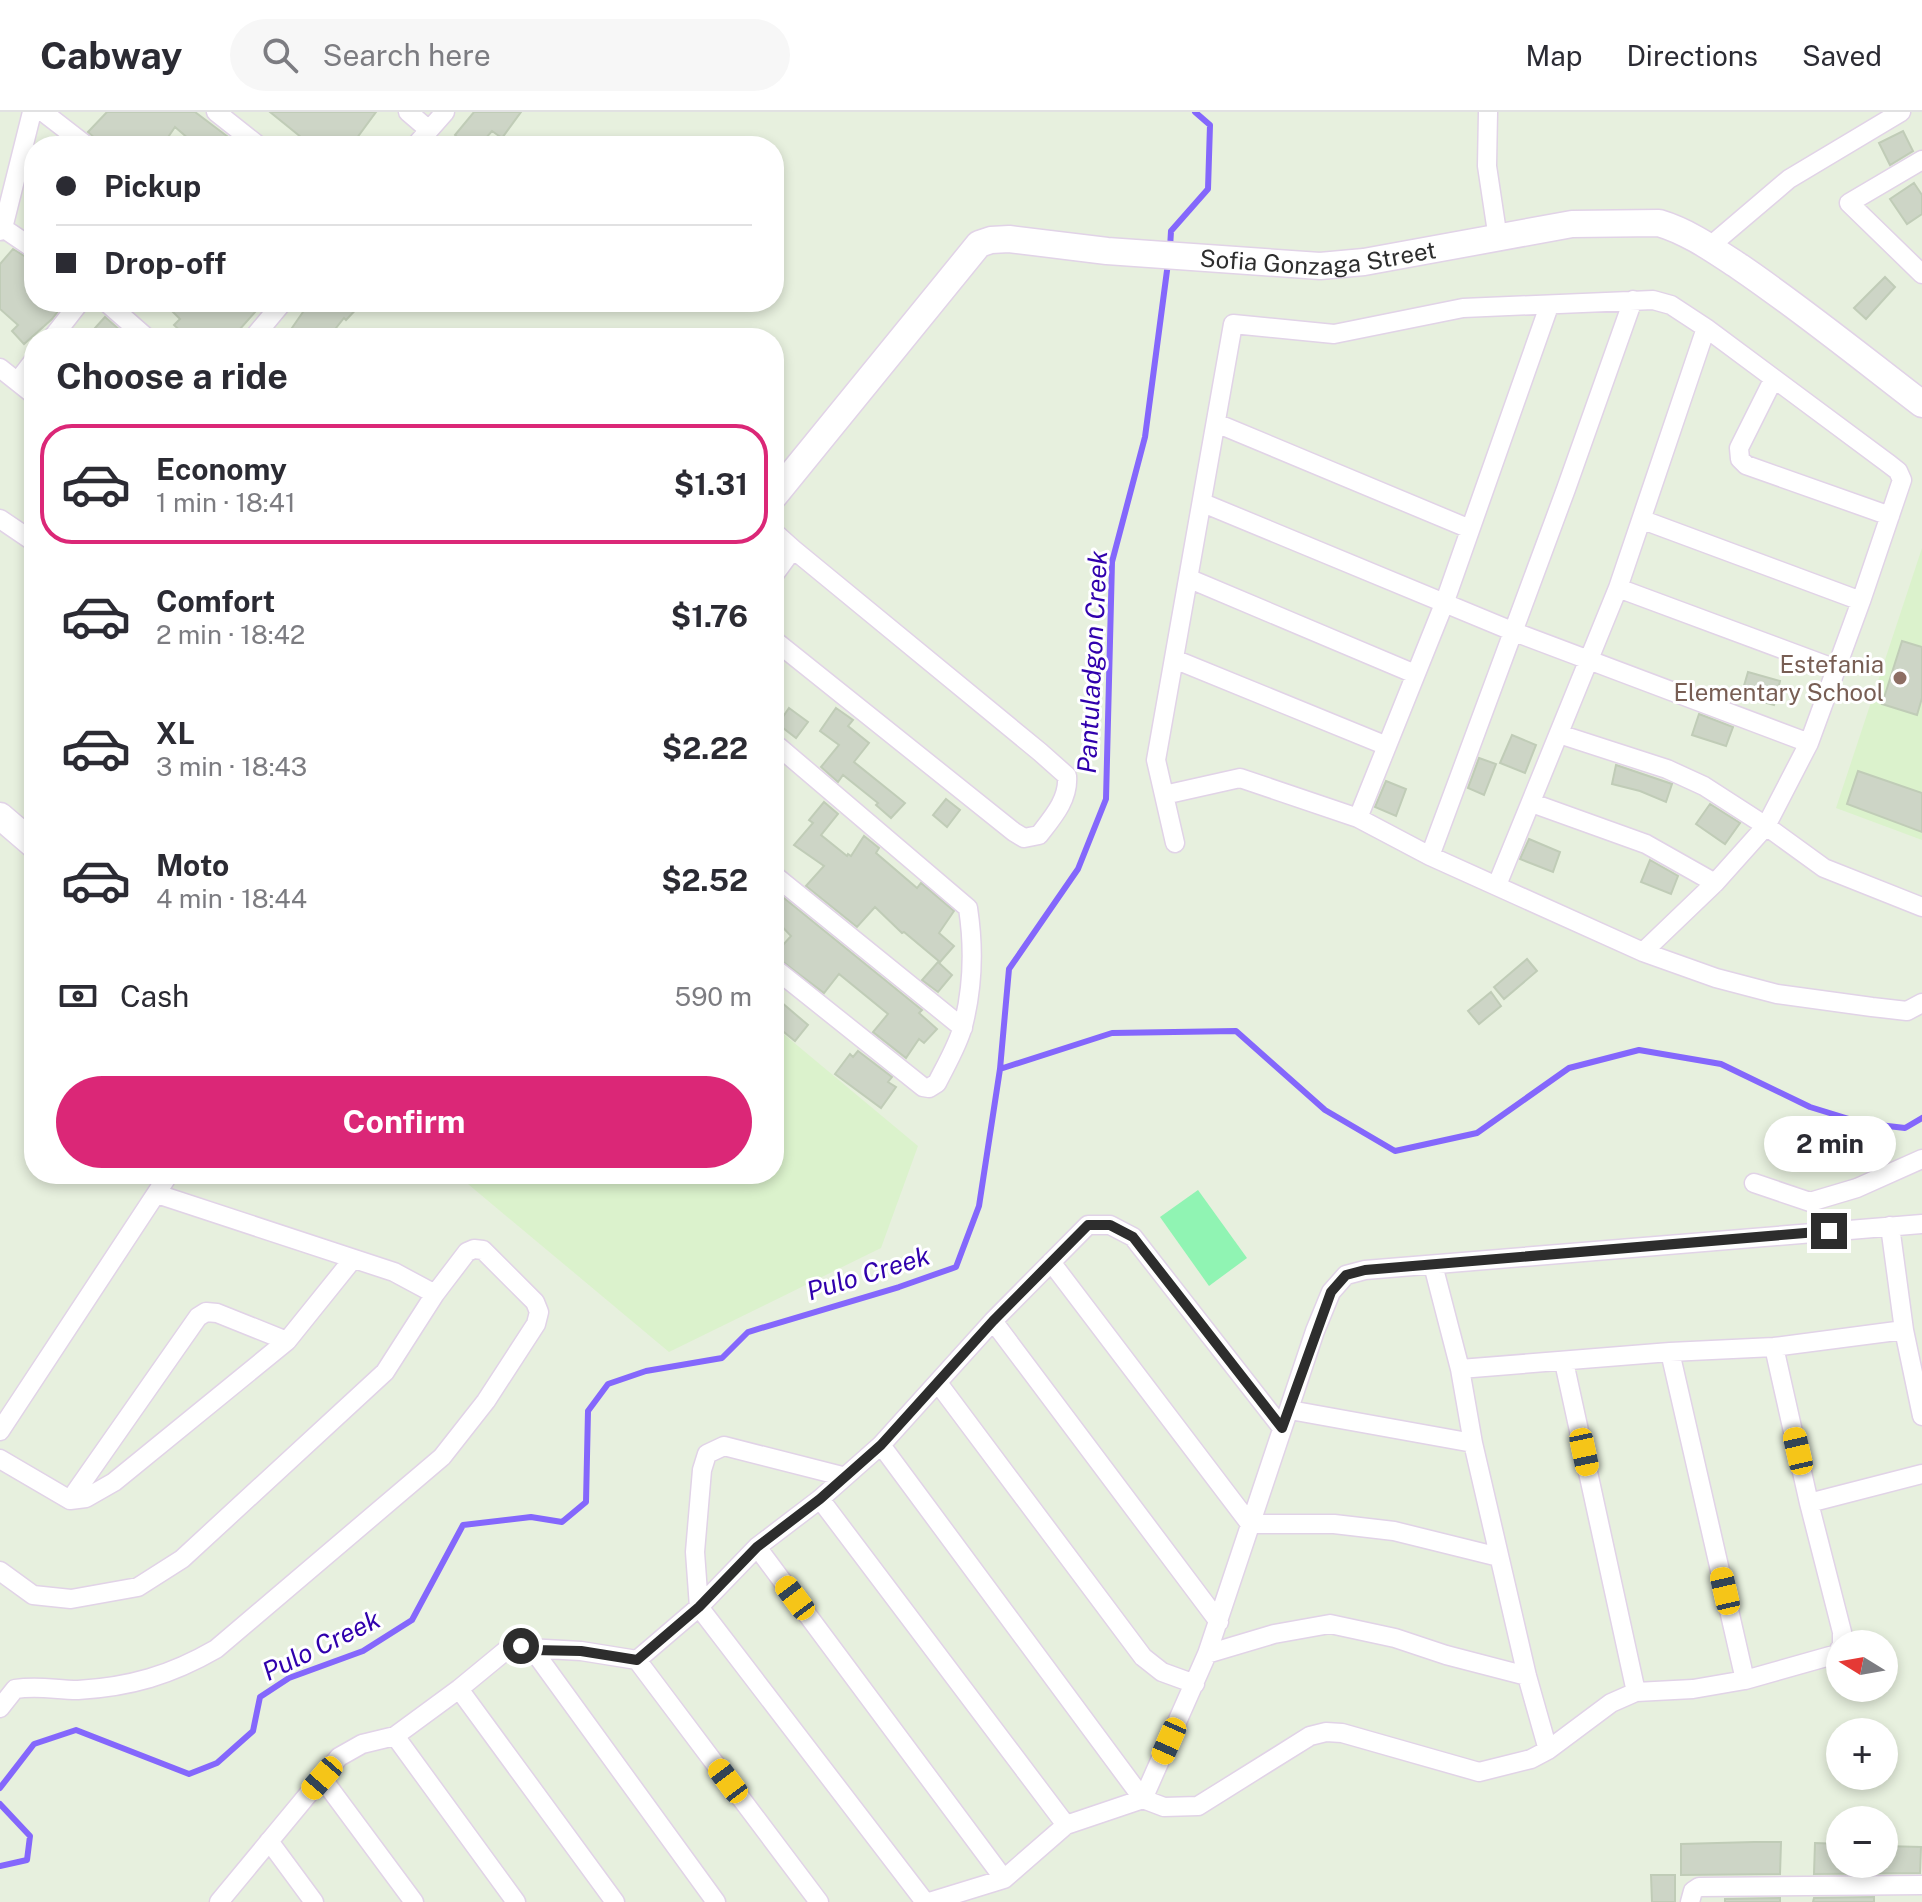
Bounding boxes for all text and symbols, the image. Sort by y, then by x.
search box [230,19,790,91]
text: Cabway [40,33,182,78]
icon: search [258,33,302,77]
text: Search here [322,37,491,73]
text: Map [1526,39,1582,72]
text: Directions [1626,39,1758,72]
text: Saved [1802,39,1882,72]
text: Pickup [104,168,201,204]
street label: Sofia Gonzaga Street [1199,235,1438,280]
text: Drop-off [104,245,226,281]
text: Choose a ride [56,355,288,397]
icon: car [60,448,132,520]
text: Economy [156,451,287,487]
text: $1.31 [674,466,748,502]
text: 1 min · 18:41 [156,487,295,518]
water label: Pantuladgon Creek [1071,550,1113,774]
icon: car [60,580,132,652]
text: Comfort [156,583,275,619]
text: $1.76 [671,598,748,634]
text: 2 min · 18:42 [156,619,305,650]
place label: Estefania Elementary School [1673,650,1884,706]
marker: Estefania Elementary School [1891,669,1909,687]
icon: car [60,712,132,784]
text: XL [156,715,195,751]
text: $2.22 [662,730,748,766]
text: 3 min · 18:43 [156,751,307,782]
icon: car [60,844,132,916]
text: Moto [156,847,229,883]
text: $2.52 [661,862,748,898]
text: 4 min · 18:44 [156,883,307,914]
icon: cash [56,974,100,1018]
text: Cash [120,978,189,1014]
text: 590 m [675,981,752,1012]
button: Confirm [56,1076,752,1168]
callout: 2 min [1763,1115,1895,1171]
text: 2 min [1796,1128,1864,1159]
route end [1811,1213,1847,1249]
water label: Pulo Creek [803,1240,933,1306]
car [1781,1425,1815,1477]
car [1567,1426,1601,1478]
car [1708,1565,1742,1617]
car [771,1572,819,1624]
water label: Pulo Creek [257,1603,385,1687]
route start [503,1628,539,1664]
north arrow [1826,1630,1898,1702]
map controls [1826,1630,1898,1878]
car [1148,1714,1190,1768]
button: + [1826,1718,1898,1790]
car [297,1752,347,1804]
car [704,1755,752,1807]
button: − [1826,1806,1898,1878]

